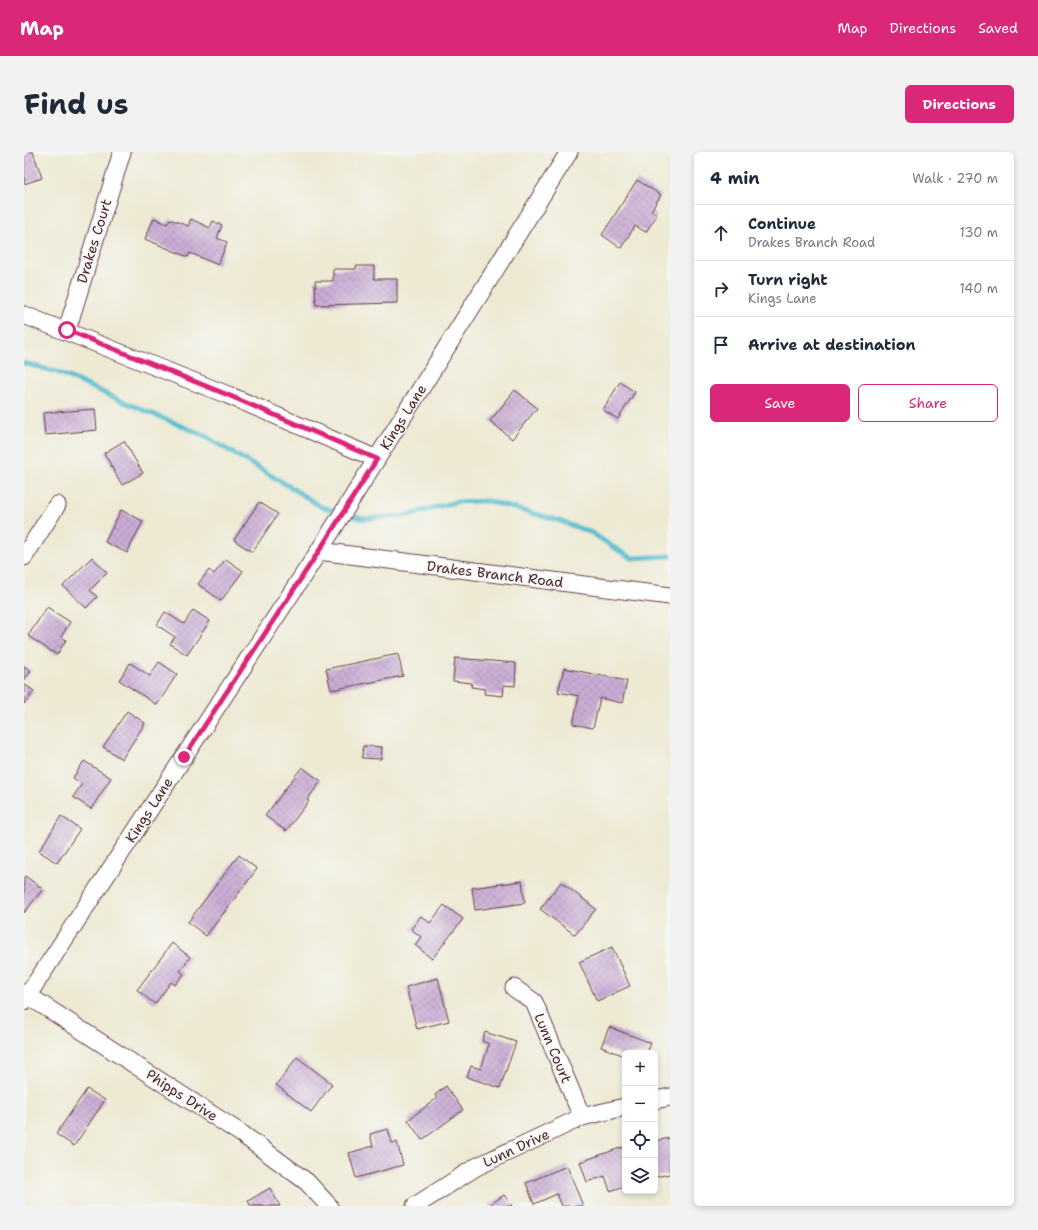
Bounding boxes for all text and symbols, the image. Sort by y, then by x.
text: Map [20,16,64,41]
text: Map [838,19,868,37]
text: Directions [890,19,956,37]
text: Saved [978,19,1018,37]
text: Find us [24,85,129,123]
button: Directions [905,85,1014,123]
text: 4 min [710,167,760,189]
text: Walk · 270 m [912,170,998,187]
street label: Drakes Court [73,197,115,285]
text: Continue [748,214,816,234]
icon: ahead [710,222,732,244]
text: 130 m [960,224,998,241]
text: Drakes Branch Road [748,234,875,251]
text: Turn right [748,270,828,290]
icon: right [710,278,732,300]
text: 140 m [959,280,998,297]
text: Kings Lane [748,290,817,307]
route start [58,321,76,339]
icon: arrive [710,334,732,356]
text: Arrive at destination [748,335,916,355]
street label: Kings Lane [376,381,430,453]
button: Save [710,384,850,422]
button: Share [858,384,998,422]
street label: Drakes Branch Road [426,557,564,591]
route end [175,748,193,766]
street label: Kings Lane [121,774,177,846]
street label: Lunn Court [530,1010,576,1086]
map controls [622,1050,658,1194]
button: + [622,1050,658,1086]
street label: Phipps Drive [143,1065,221,1125]
button: − [622,1086,658,1122]
button: locate [622,1122,658,1158]
street label: Lunn Drive [480,1125,552,1171]
button: layers [622,1158,658,1194]

